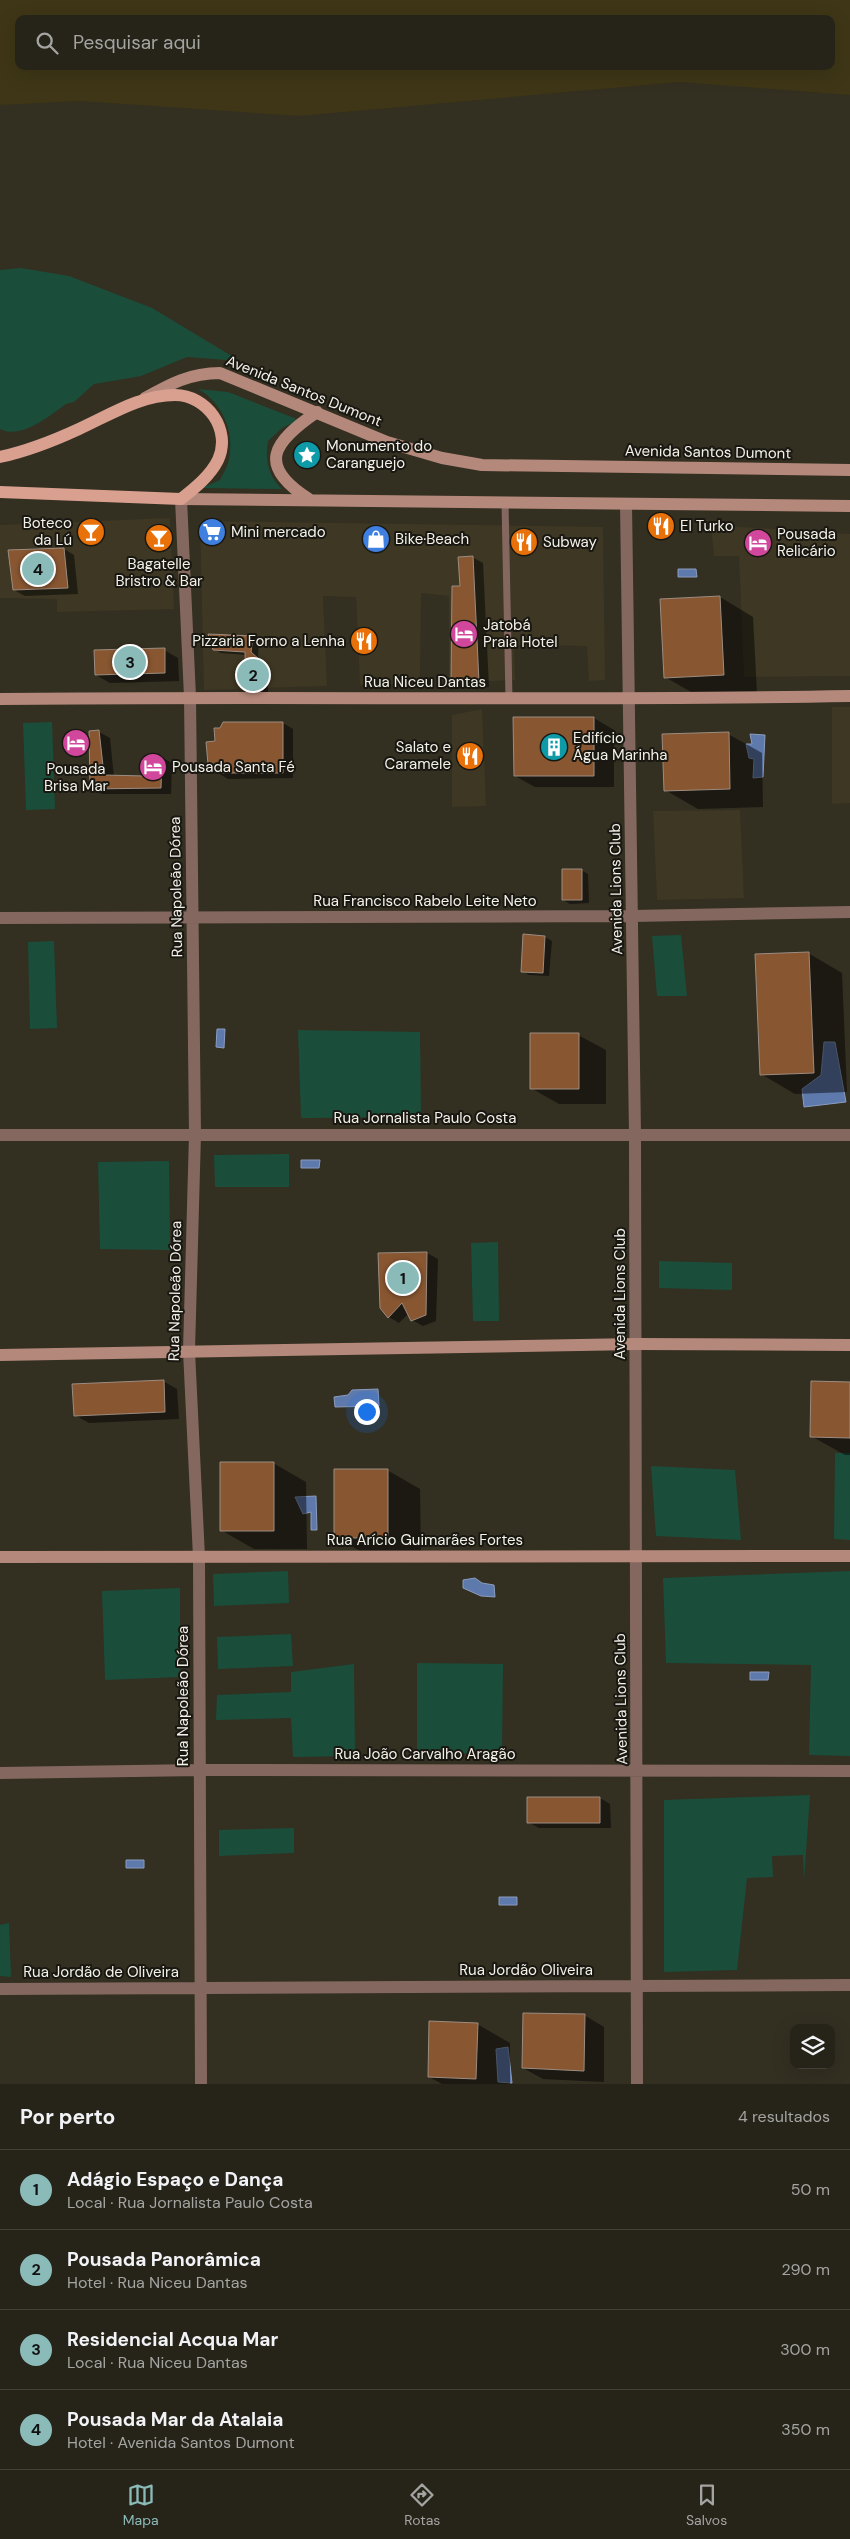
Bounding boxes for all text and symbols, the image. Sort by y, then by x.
search box [15,15,835,70]
icon: search [33,29,61,57]
text: Pesquisar aqui [73,30,201,55]
street label: Avenida Santos Dumont [223,351,385,431]
place label: Monumento do Caranguejo [326,436,432,473]
place icon: Monumento do Caranguejo [292,440,322,470]
street label: Avenida Santos Dumont [625,441,791,463]
restaurant icon: El Turko [646,511,676,541]
place label: Boteco da Lú [23,513,72,550]
place label: El Turko [680,516,734,536]
bar icon: Boteco da Lú [76,517,106,547]
supermarket icon: Mini mercado [197,517,227,547]
place label: Mini mercado [231,522,326,542]
bar icon: Bagatelle Bristro & Bar [144,523,174,553]
shop icon: Bike·Beach [361,524,391,554]
place label: Pousada Relicário [777,524,836,561]
restaurant icon: Subway [509,527,539,557]
hotel icon: Pousada Relicário [743,528,773,558]
place label: Bike·Beach [395,529,469,549]
place label: Subway [543,532,598,552]
pin: 4 [22,550,54,588]
place label: Bagatelle Bristro & Bar [115,554,203,591]
place label: Jatobá Praia Hotel [483,615,558,652]
hotel icon: Jatobá Praia Hotel [449,619,479,649]
restaurant icon: Pizzaria Forno a Lenha [349,626,379,656]
place label: Pizzaria Forno a Lenha [192,631,345,651]
pin: 3 [114,643,146,681]
pin: 2 [237,656,269,694]
street label: Rua Niceu Dantas [364,672,486,692]
hotel icon: Pousada Brisa Mar [61,728,91,758]
place label: Edifício Água Marinha [573,728,667,765]
building icon: Edifício Água Marinha [539,732,569,762]
place label: Salato e Caramele [385,737,451,774]
restaurant icon: Salato e Caramele [455,741,485,771]
hotel icon: Pousada Santa Fé [138,752,168,782]
place label: Pousada Santa Fé [172,757,295,777]
place label: Pousada Brisa Mar [44,759,109,796]
street label: Rua Napoleão Dórea [165,817,187,957]
street label: Avenida Lions Club [605,823,627,955]
street label: Rua Francisco Rabelo Leite Neto [313,891,537,911]
street label: Rua Jornalista Paulo Costa [334,1108,516,1128]
street label: Rua Napoleão Dórea [164,1221,186,1361]
street label: Avenida Lions Club [610,1228,630,1360]
pin: 1 [387,1259,419,1297]
your location [354,1399,380,1425]
street label: Rua Arício Guimarães Fortes [327,1530,523,1550]
street label: Rua Napoleão Dórea [173,1626,193,1766]
street label: Avenida Lions Club [610,1633,632,1765]
street label: Rua João Carvalho Aragão [334,1744,516,1764]
street label: Rua Jordão Oliveira [459,1960,593,1980]
street label: Rua Jordão de Oliveira [23,1962,179,1982]
map controls [790,2024,835,2069]
button: layers [790,2024,835,2069]
text: Por perto [20,2103,115,2131]
text: 4 resultados [738,2106,830,2127]
text: Adágio Espaço e Dança [67,2167,283,2192]
text: 1 [33,2179,39,2200]
text: 50 m [791,2179,830,2200]
text: Local · Rua Jornalista Paulo Costa [67,2192,313,2213]
text: Pousada Panorâmica [67,2247,261,2272]
text: 2 [31,2259,41,2280]
text: 290 m [781,2259,830,2280]
text: Hotel · Rua Niceu Dantas [67,2272,248,2293]
text: Residencial Acqua Mar [67,2327,278,2352]
text: 3 [31,2339,41,2360]
text: 300 m [780,2339,830,2360]
text: Local · Rua Niceu Dantas [67,2352,248,2373]
text: Pousada Mar da Atalaia [67,2407,283,2432]
text: 4 [31,2419,41,2440]
text: 350 m [781,2419,830,2440]
text: Hotel · Avenida Santos Dumont [67,2432,295,2453]
tab: Mapa [123,2481,159,2529]
tab: Rotas [404,2481,440,2529]
tab: Salvos [686,2481,727,2529]

